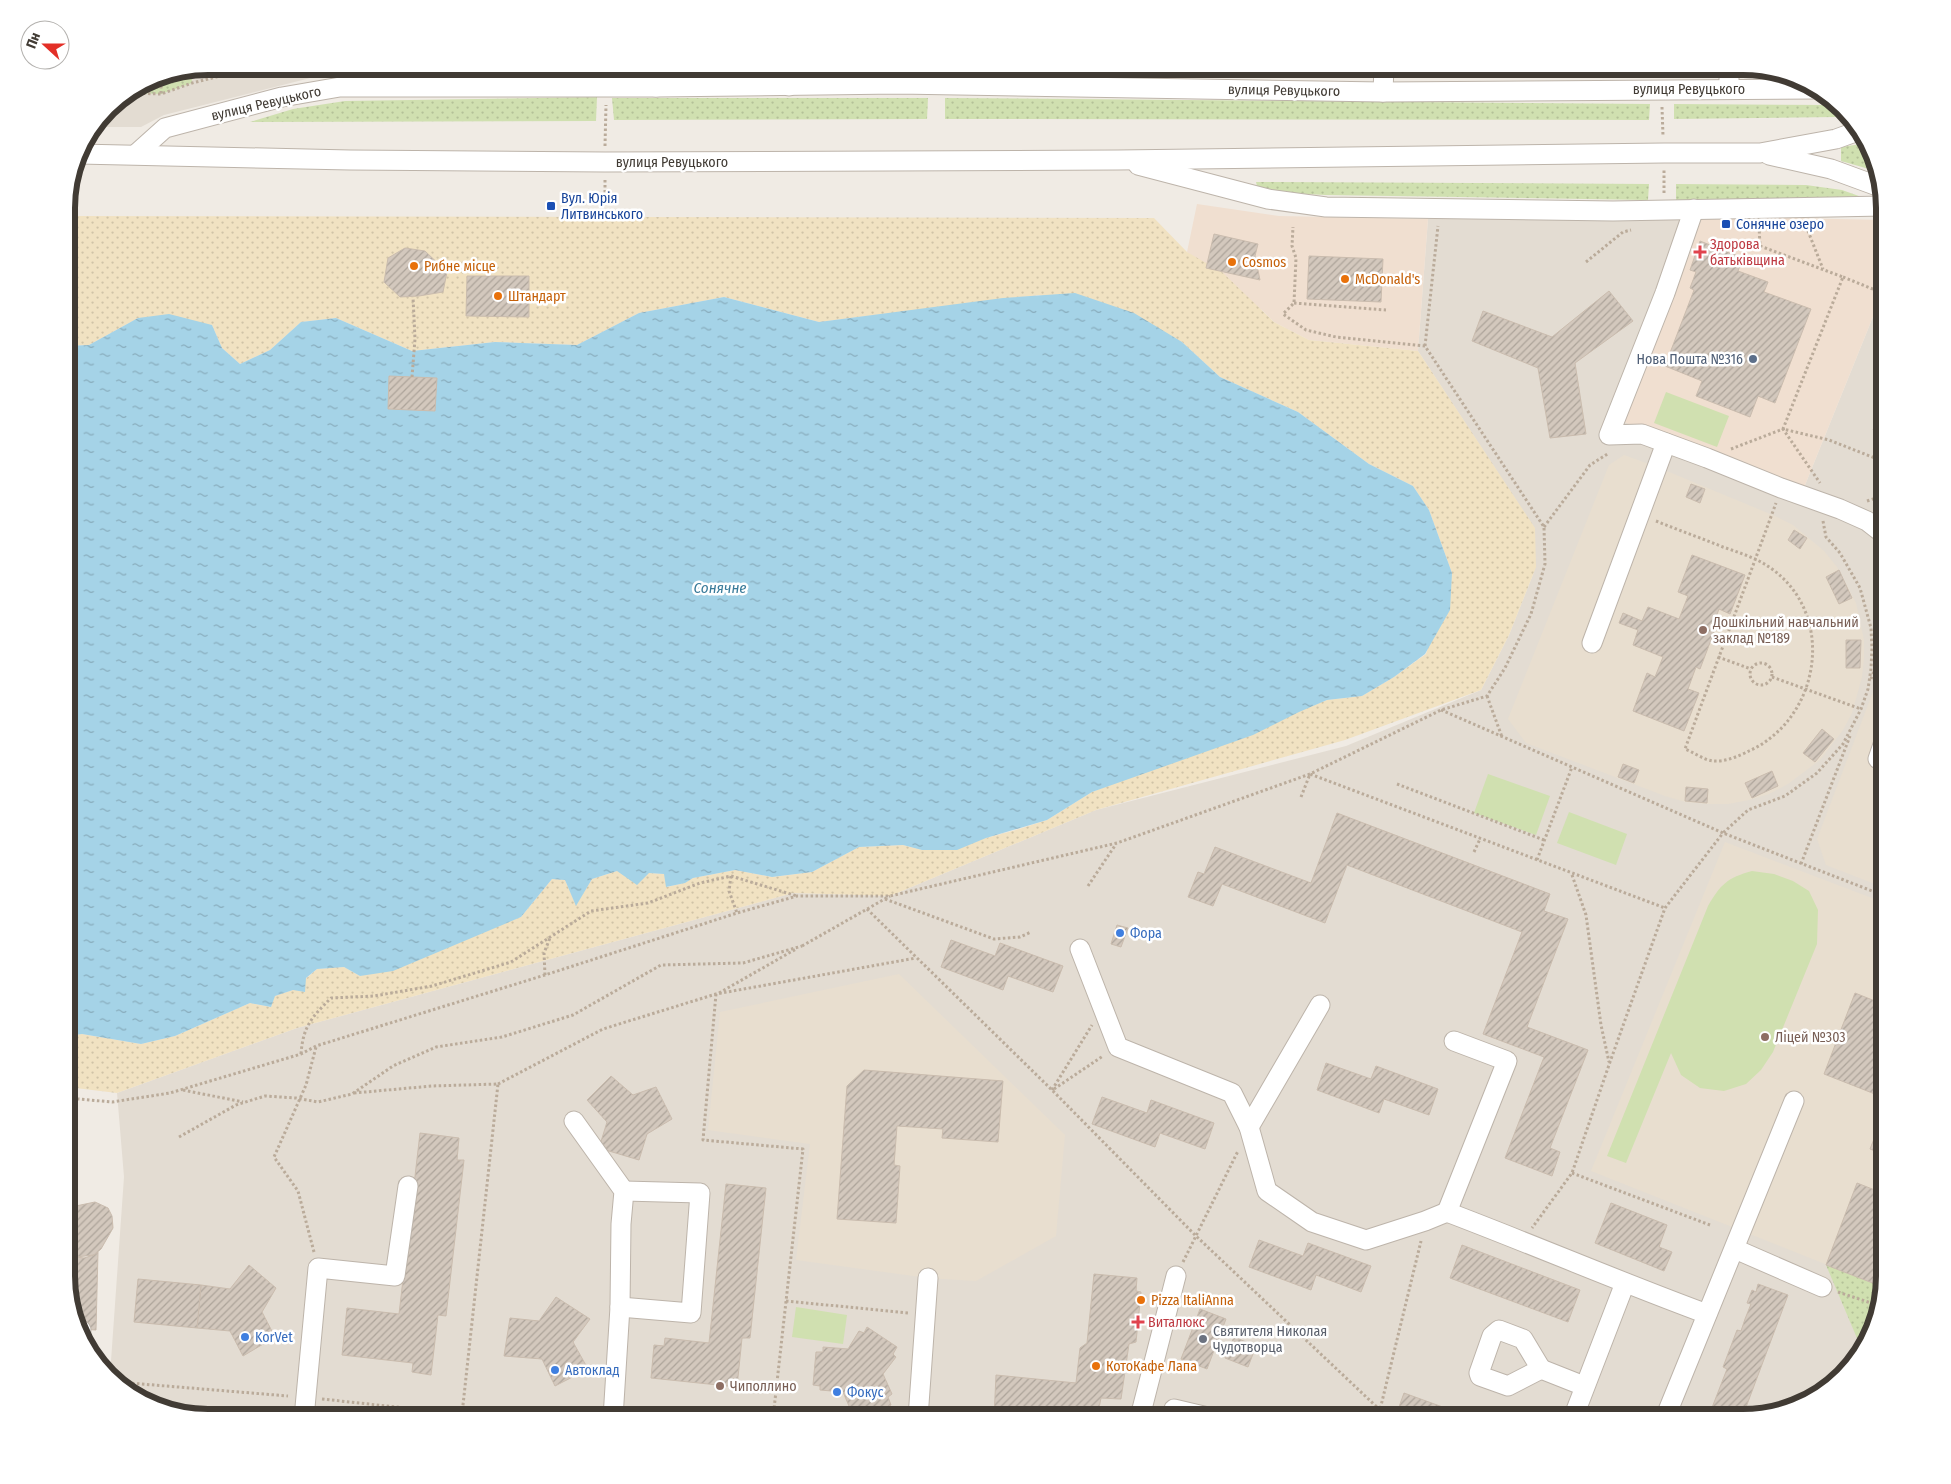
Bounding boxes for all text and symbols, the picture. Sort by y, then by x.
north arrow [20,20,70,70]
text: Пн [23,30,44,51]
street label: вулиця Ревуцького [1228,81,1340,100]
street label: вулиця Ревуцького [1633,81,1745,98]
street label: вулиця Ревуцького [209,83,323,124]
street label: вулиця Ревуцького [616,154,728,171]
place label: Вул. Юрія Литвинського [561,190,643,223]
marker: Вул. Юрія Литвинського [545,200,557,212]
place label: Сонячне озеро [1736,216,1824,233]
marker: Сонячне озеро [1720,218,1732,230]
place label: Здорова батьківщина [1710,236,1785,269]
marker: Здорова батьківщина [1694,246,1706,258]
place label: Cosmos [1242,254,1286,271]
marker: Cosmos [1226,256,1238,268]
place label: Рибне місце [424,258,496,275]
marker: Рибне місце [408,260,420,272]
place label: McDonald's [1355,271,1420,288]
marker: McDonald's [1339,273,1351,285]
place label: Штандарт [508,288,566,305]
marker: Штандарт [492,290,504,302]
place label: Нова Пошта №316 [1636,351,1743,368]
marker: Нова Пошта №316 [1747,353,1759,365]
water label: Сонячне [694,579,746,597]
place label: Дошкільний навчальний заклад №189 [1712,614,1859,647]
marker: Дошкільний навчальний заклад №189 [1697,624,1709,636]
place label: Фора [1130,925,1162,942]
marker: Фора [1114,927,1126,939]
place label: Ліцей №303 [1775,1029,1846,1046]
marker: Ліцей №303 [1759,1031,1771,1043]
place label: Pizza ItaliAnna [1151,1292,1234,1309]
marker: Pizza ItaliAnna [1135,1294,1147,1306]
place label: Виталюкс [1148,1314,1205,1331]
marker: Виталюкс [1132,1316,1144,1328]
place label: Святителя Николая Чудотворца [1213,1323,1327,1356]
place label: KorVet [255,1329,293,1346]
marker: KorVet [239,1331,251,1343]
marker: Святителя Николая Чудотворца [1197,1333,1209,1345]
place label: КотоКафе Лапа [1106,1358,1197,1375]
marker: КотоКафе Лапа [1090,1360,1102,1372]
place label: Автоклад [565,1362,620,1379]
marker: Автоклад [549,1364,561,1376]
place label: Чиполлино [730,1378,797,1395]
marker: Чиполлино [714,1380,726,1392]
place label: Фокус [847,1384,883,1401]
marker: Фокус [831,1386,843,1398]

